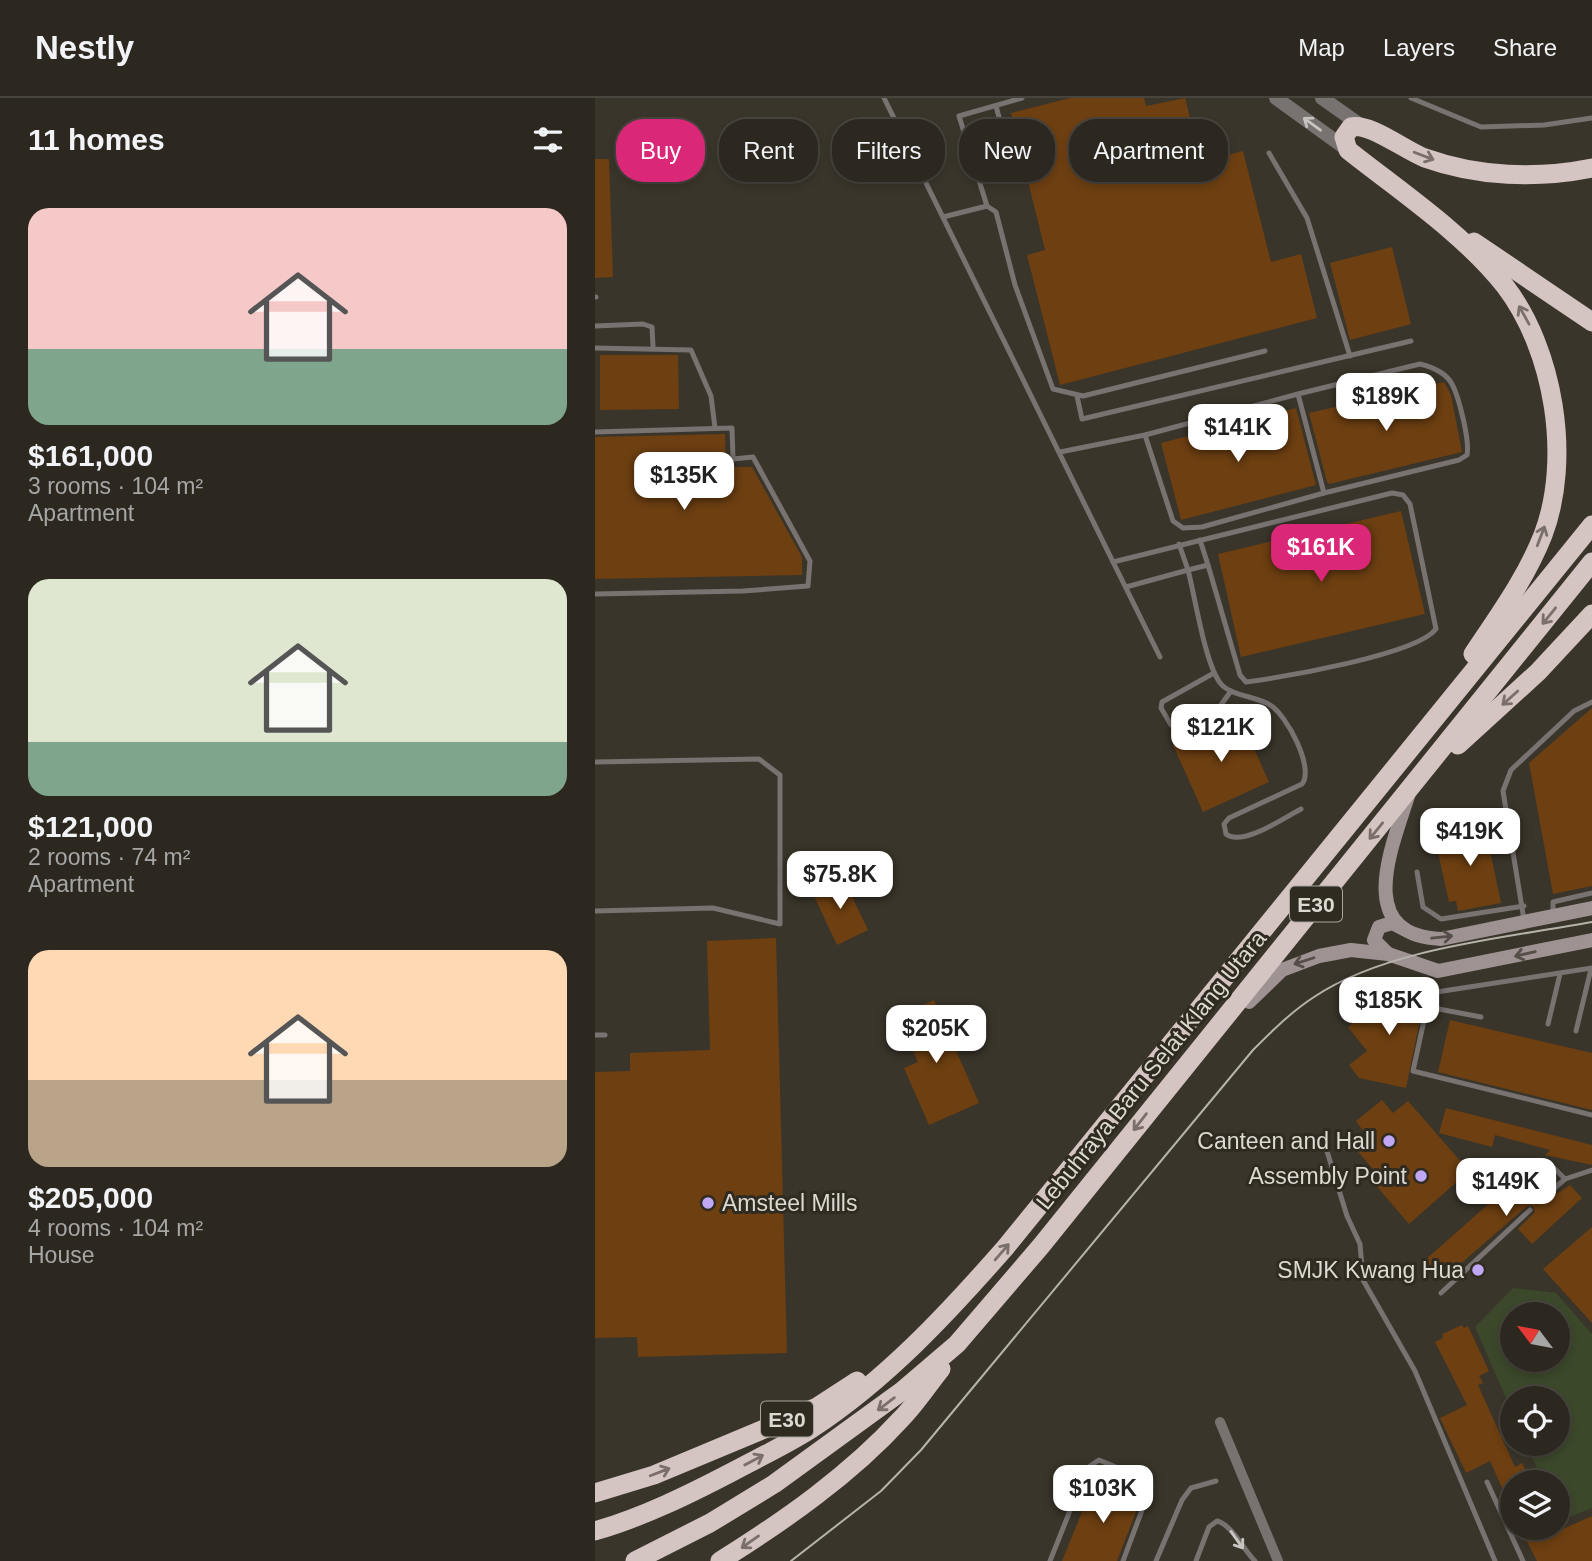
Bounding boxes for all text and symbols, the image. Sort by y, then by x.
text: Nestly [35,29,134,66]
text: Map [1298,34,1345,61]
text: Layers [1383,34,1455,61]
text: Share [1493,34,1557,61]
one-way arrow [1303,117,1322,131]
chip: Buy [616,119,705,182]
chip: Rent [719,119,818,182]
chip: Filters [832,119,945,182]
chip: New [959,119,1055,182]
chip: Apartment [1069,119,1228,182]
icon: filters [529,121,567,159]
text: 11 homes [28,123,165,156]
one-way arrow [1413,151,1434,164]
icon: home [235,254,361,380]
one-way arrow [1516,306,1530,326]
pin: $189K [1337,374,1435,433]
text: $189K [1352,383,1420,409]
pin: $141K [1189,404,1287,464]
text: $141K [1204,414,1272,440]
text: $161,000 [28,439,153,472]
pin: $135K [635,452,733,512]
text: $135K [650,462,718,488]
text: 3 rooms · 104 m² [28,473,203,499]
text: Apartment [28,500,134,526]
pin: $161K [1272,524,1370,584]
one-way arrow [1536,525,1549,547]
text: $161K [1287,534,1355,560]
one-way arrow [1542,606,1557,624]
icon: home [235,625,361,751]
one-way arrow [1502,689,1519,706]
pin: $121K [1172,704,1270,764]
text: $121K [1187,714,1255,740]
pin: $419K [1421,808,1519,868]
text: $121,000 [28,810,153,843]
text: $419K [1436,818,1504,844]
one-way arrow [1368,821,1384,839]
text: 2 rooms · 74 m² [28,844,190,870]
pin: $75.8K [783,852,897,911]
text: $75.8K [803,861,877,887]
text: Apartment [28,871,134,897]
road number: E30 [1290,886,1342,922]
street label: Lebuhraya Baru Selat Klang Utara [1031,926,1271,1214]
one-way arrow [1431,931,1453,944]
one-way arrow [1514,948,1537,961]
one-way arrow [1293,956,1315,968]
pin: $185K [1340,978,1438,1037]
text: $185K [1355,987,1423,1013]
icon: home [235,996,361,1122]
pin: $205K [887,1006,985,1065]
text: $205K [902,1015,970,1041]
one-way arrow [1132,1112,1148,1130]
place label: Canteen and Hall [1197,1128,1375,1154]
marker: Canteen and Hall [1381,1133,1397,1149]
pin: $149K [1457,1158,1555,1218]
place label: Assembly Point [1248,1163,1408,1189]
marker: Assembly Point [1413,1168,1429,1184]
text: $149K [1472,1168,1540,1194]
text: $205,000 [28,1181,153,1214]
place label: Amsteel Mills [722,1190,857,1216]
marker: Amsteel Mills [700,1195,716,1211]
text: 4 rooms · 104 m² [28,1215,203,1241]
text: House [28,1242,94,1268]
one-way arrow [994,1243,1010,1261]
place label: SMJK Kwang Hua [1277,1257,1464,1283]
marker: SMJK Kwang Hua [1470,1262,1486,1278]
north arrow [1500,1302,1570,1372]
map controls [1500,1302,1570,1540]
button: locate [1500,1386,1570,1456]
one-way arrow [877,1396,895,1411]
road number: E30 [761,1402,813,1436]
one-way arrow [743,1453,763,1467]
one-way arrow [649,1465,670,1478]
pin: $103K [1054,1466,1152,1525]
button: layers [1500,1470,1570,1540]
text: $103K [1069,1475,1137,1501]
one-way arrow [1230,1530,1244,1549]
one-way arrow [741,1535,760,1549]

